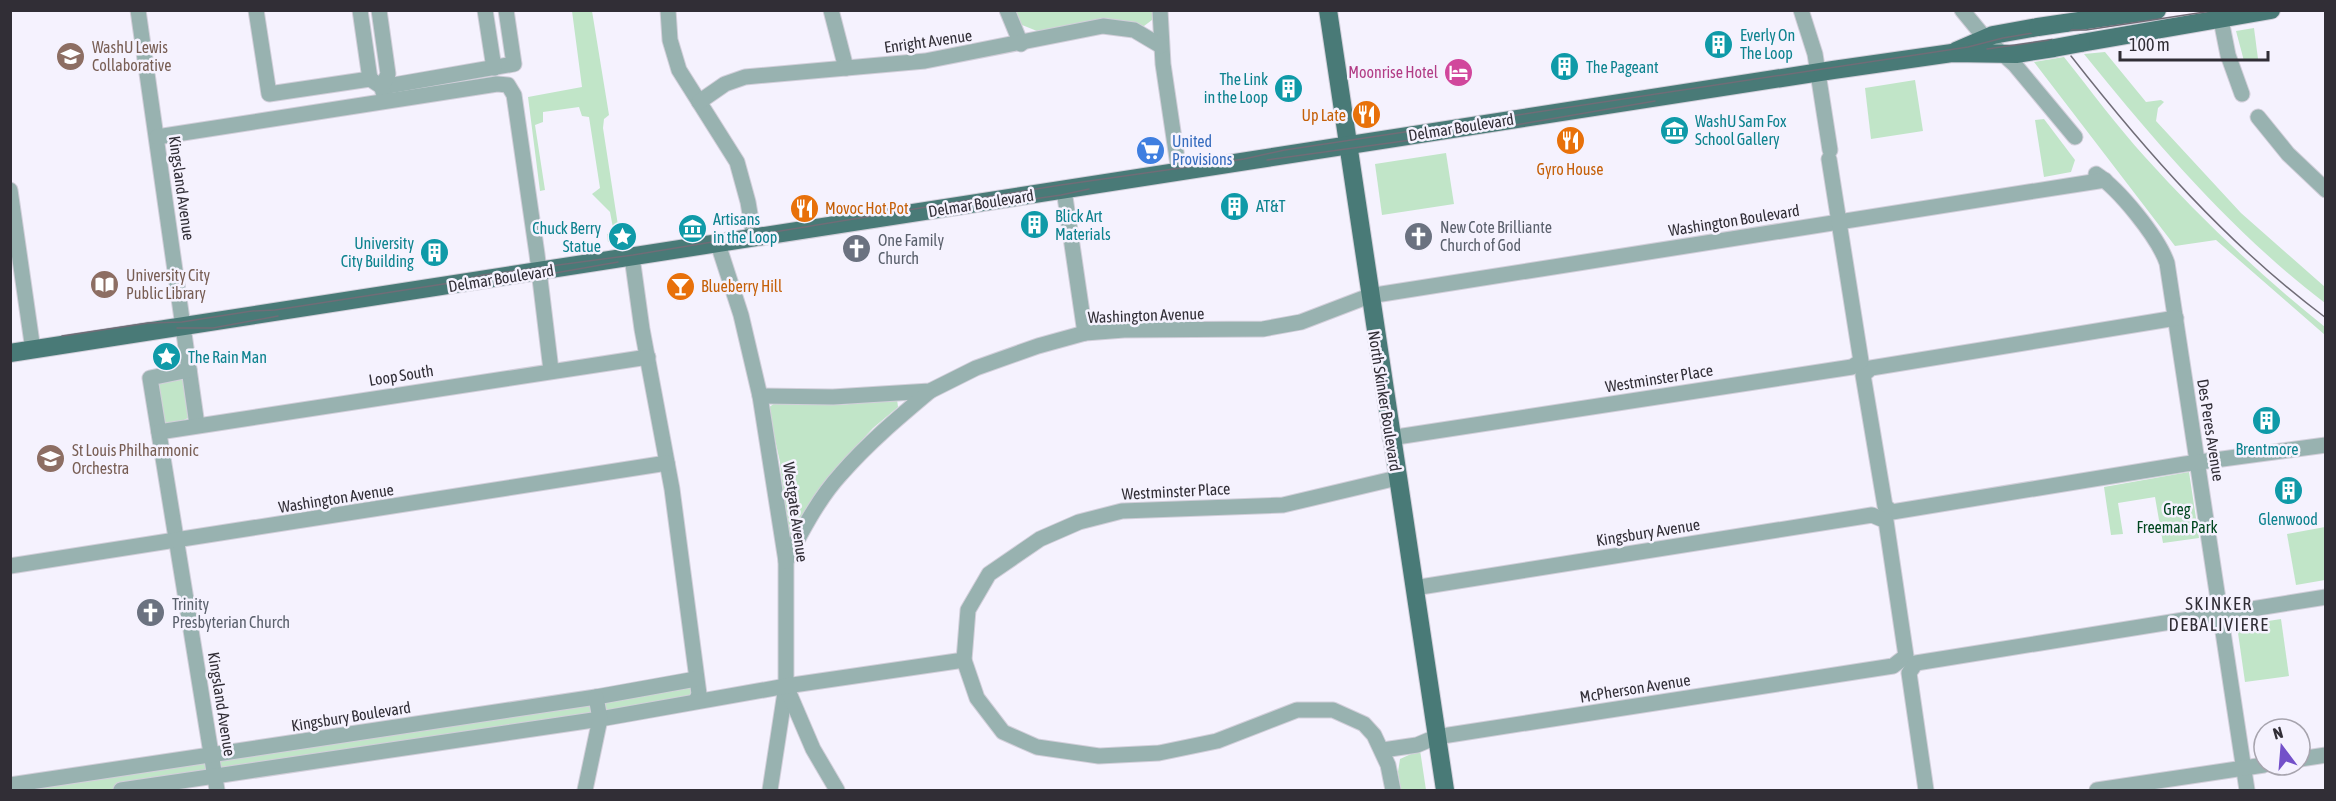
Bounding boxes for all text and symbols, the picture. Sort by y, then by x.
scale bar [2120,24,2268,62]
street label: Enright Avenue [883,26,973,57]
place label: Everly On The Loop [1740,26,1795,63]
building icon: Everly On The Loop [1703,28,1735,60]
text: 100 m [2129,34,2170,55]
place label: WashU Lewis Collaborative [92,38,172,74]
school or university icon: WashU Lewis Collaborative [55,40,87,72]
building icon: The Pageant [1549,51,1581,83]
hotel icon: Moonrise Hotel [1443,56,1475,88]
place label: The Pageant [1586,58,1659,77]
place label: Moonrise Hotel [1348,63,1439,81]
place label: The Link in the Loop [1204,70,1268,107]
building icon: The Link in the Loop [1273,72,1305,104]
restaurant icon: Up Late [1351,99,1383,131]
place label: Up Late [1301,106,1346,125]
street label: Delmar Boulevard [1407,110,1515,144]
place label: WashU Sam Fox School Gallery [1695,112,1787,149]
museum icon: WashU Sam Fox School Gallery [1658,114,1690,146]
restaurant icon: Gyro House [1554,125,1586,157]
place label: United Provisions [1172,132,1233,168]
supermarket icon: United Provisions [1135,134,1167,166]
street label: Kingsland Avenue [165,135,198,242]
place label: Gyro House [1537,160,1603,179]
street label: Delmar Boulevard [927,186,1035,220]
building icon: AT&T [1219,190,1251,222]
restaurant icon: Movoc Hot Pot [788,192,820,224]
place label: AT&T [1256,197,1286,215]
place label: Movoc Hot Pot [825,199,909,217]
street label: Washington Boulevard [1667,201,1801,240]
place label: Blick Art Materials [1055,207,1111,243]
building icon: Blick Art Materials [1018,209,1050,241]
place label: Artisans in the Loop [713,210,777,247]
museum icon: Artisans in the Loop [676,212,708,244]
place label: New Cote Brilliante Church of God [1440,218,1552,254]
place label: Chuck Berry Statue [532,219,601,255]
church icon: New Cote Brilliante Church of God [1403,220,1435,252]
place icon: Chuck Berry Statue [606,221,638,253]
place label: One Family Church [878,231,944,267]
church icon: One Family Church [841,233,873,265]
place label: University City Building [341,234,414,271]
building icon: University City Building [419,236,451,268]
street label: Delmar Boulevard [447,261,555,295]
place label: University City Public Library [126,266,211,303]
library icon: University City Public Library [89,268,121,300]
bar icon: Blueberry Hill [664,270,696,302]
place label: Blueberry Hill [701,277,783,296]
street label: Washington Avenue [1087,304,1205,327]
street label: North Skinker Boulevard [1365,330,1405,472]
place icon: The Rain Man [151,341,183,373]
place label: The Rain Man [188,348,267,366]
street label: Loop South [367,361,435,390]
street label: Westminster Place [1604,361,1714,395]
street label: Des Peres Avenue [2194,378,2228,482]
building icon: Brentmore [2251,405,2283,437]
place label: Brentmore [2236,440,2298,458]
place label: St Louis Philharmonic Orchestra [72,441,198,477]
school or university icon: St Louis Philharmonic Orchestra [35,443,67,475]
street label: Westgate Avenue [779,461,812,563]
building icon: Glenwood [2272,475,2304,507]
street label: Westminster Place [1121,479,1231,503]
street label: Washington Avenue [277,480,395,517]
park label: Greg Freeman Park [2137,500,2217,536]
place label: Glenwood [2258,510,2318,528]
street label: Kingsbury Avenue [1595,515,1701,550]
district label: SKINKER DEBALIVIERE [2169,593,2269,635]
place label: Trinity Presbyterian Church [172,595,290,632]
church icon: Trinity Presbyterian Church [135,597,167,629]
street label: Kingsland Avenue [204,651,239,758]
street label: McPherson Avenue [1578,670,1692,706]
street label: Kingsbury Boulevard [290,698,412,735]
north arrow [2252,717,2312,777]
text: N [2271,723,2285,743]

